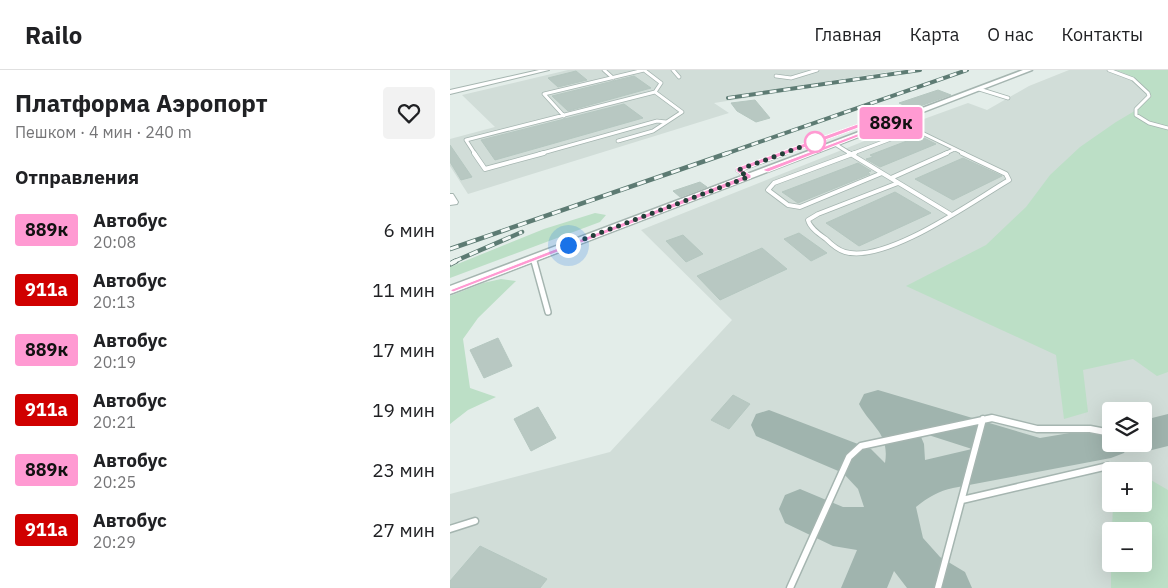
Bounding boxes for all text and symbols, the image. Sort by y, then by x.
text: Railo [25,19,82,51]
text: Главная [814,23,882,46]
text: Карта [910,23,959,46]
text: О нас [987,23,1034,46]
text: Контакты [1062,23,1143,46]
text: Платформа Аэропорт [15,87,268,119]
button: heart [383,87,435,139]
line badge: 889к [856,107,926,139]
text: 889к [869,111,913,134]
text: Пешком · 4 мин · 240 m [15,122,192,142]
unlabelled marker [804,131,826,153]
text: Отправления [15,165,139,189]
text: Автобус [93,208,167,232]
text: 889к [25,218,68,241]
text: 6 мин [384,218,435,242]
text: 20:08 [93,232,136,252]
your location [556,233,581,258]
text: Автобус [93,268,167,292]
text: 911а [25,278,68,301]
text: 11 мин [372,278,435,302]
text: 20:13 [93,292,136,312]
text: Автобус [93,328,167,352]
text: 889к [25,338,68,361]
text: 17 мин [372,338,435,362]
text: 20:19 [93,352,136,372]
text: Автобус [93,388,167,412]
text: 911а [25,398,68,421]
text: 19 мин [372,398,435,422]
map controls [1102,402,1152,572]
button: layers [1102,402,1152,452]
text: 20:21 [93,412,136,432]
text: Автобус [93,448,167,472]
text: 889к [25,458,68,481]
text: 23 мин [372,458,435,482]
button: + [1102,462,1152,512]
text: 20:25 [93,472,136,492]
text: Автобус [93,508,167,532]
text: 911а [25,518,68,541]
text: 27 мин [372,518,435,542]
button: − [1102,522,1152,572]
text: 20:29 [93,532,136,552]

